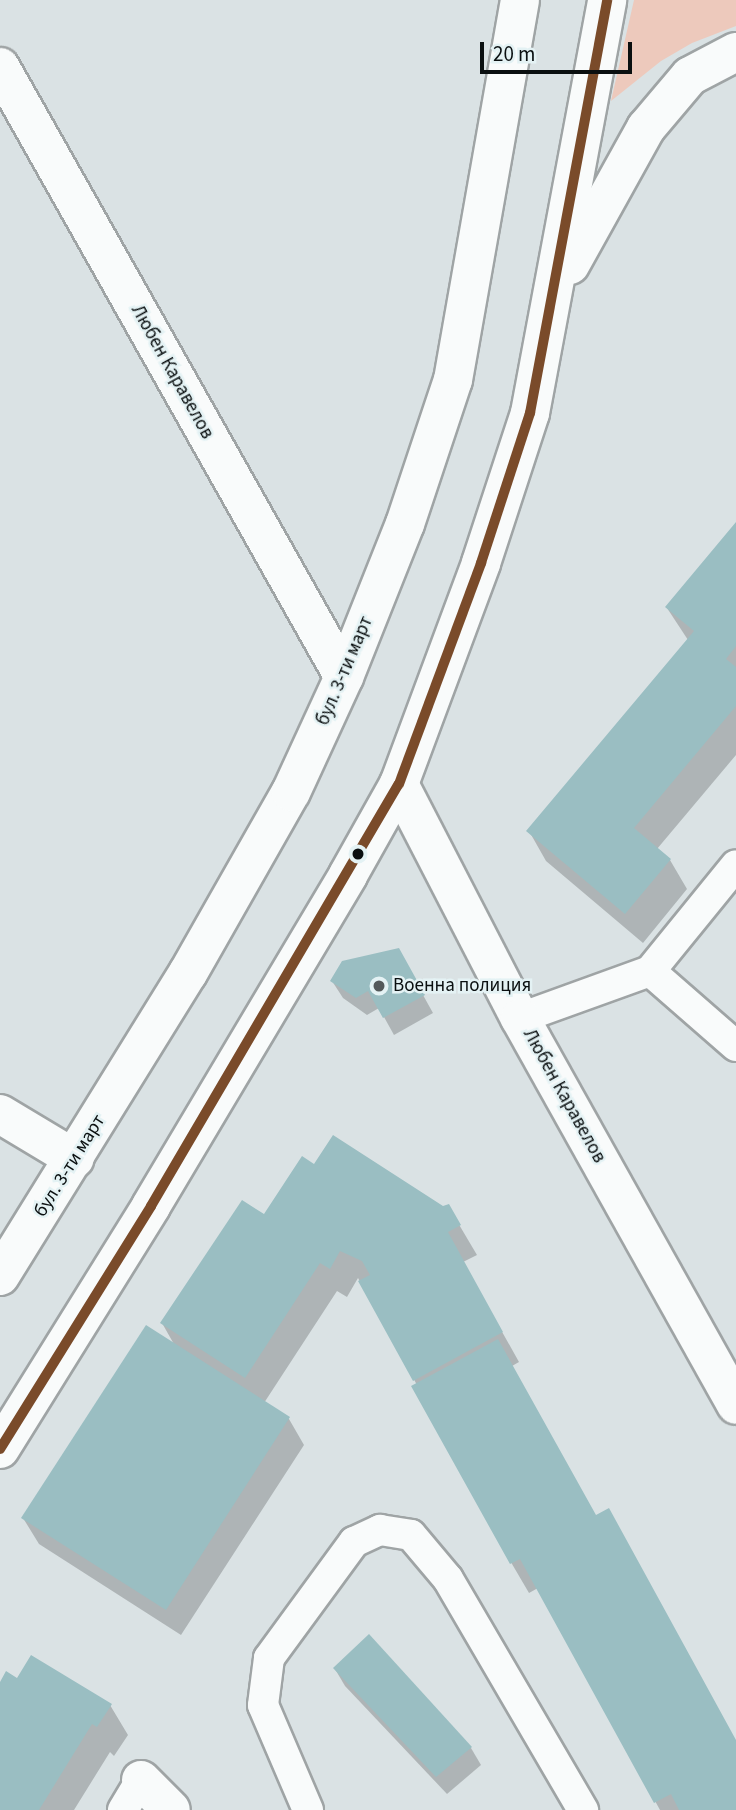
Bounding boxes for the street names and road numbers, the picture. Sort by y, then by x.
street label: Любен Каравелов [126,301,218,443]
street label: бул. 3-ти март [312,613,378,729]
street label: Любен Каравелов [518,1025,610,1167]
street label: бул. 3-ти март [30,1111,110,1221]

